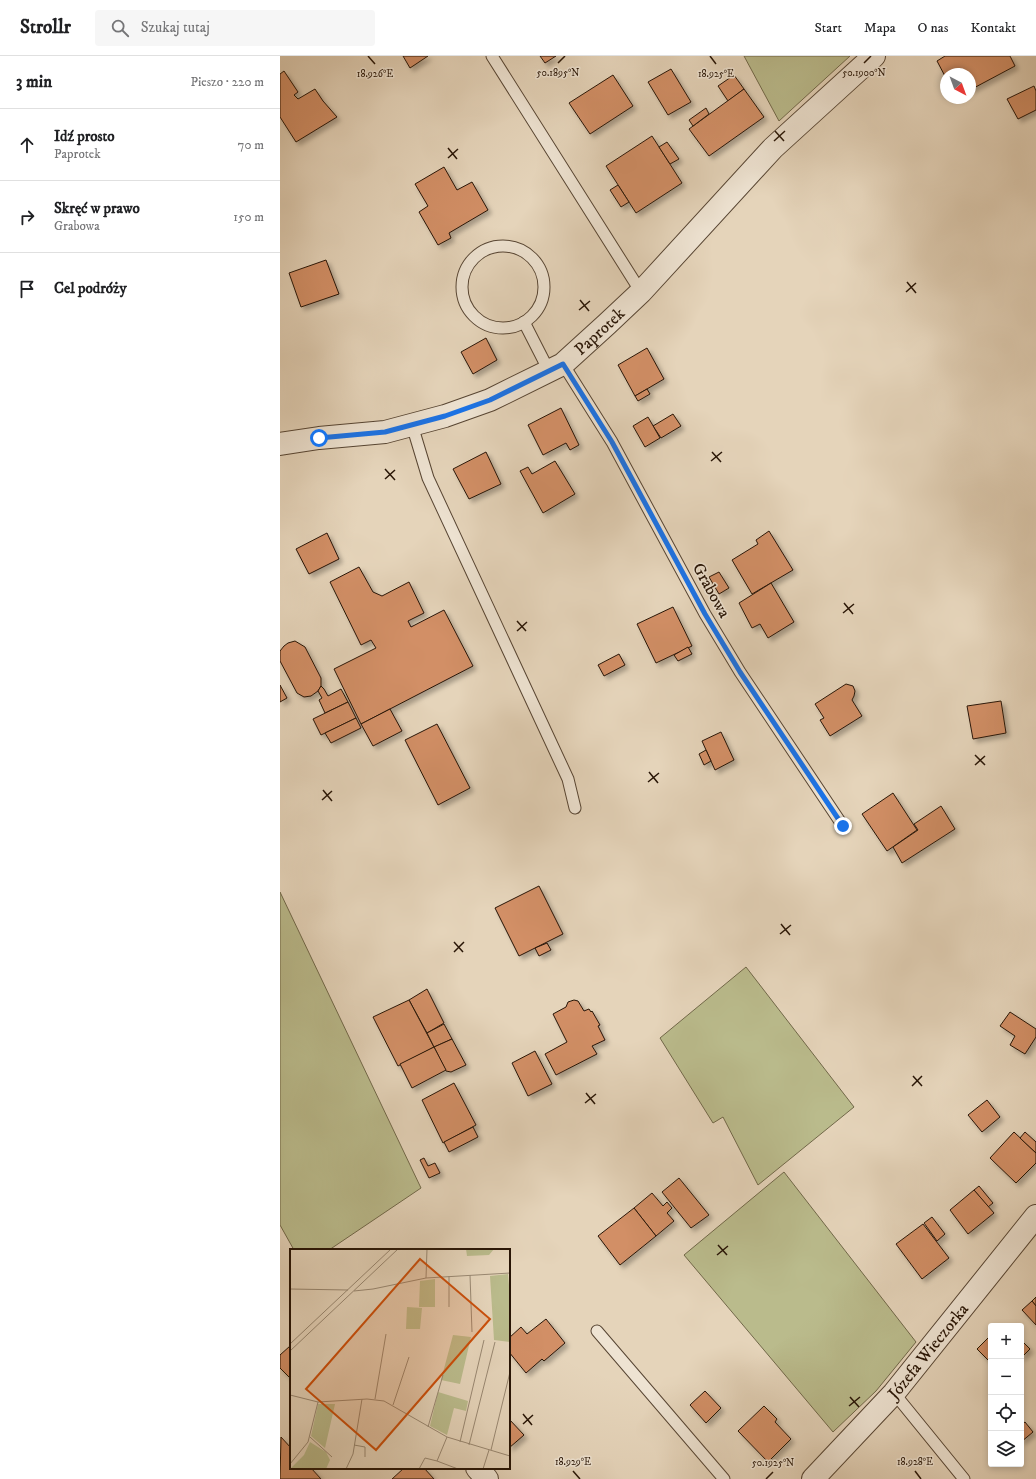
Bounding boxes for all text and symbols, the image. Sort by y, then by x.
search box [95,10,375,46]
text: Strollr [20,16,71,39]
icon: search [109,17,131,39]
text: Szukaj tutaj [141,18,210,37]
text: Start [814,19,842,37]
text: Mapa [864,19,896,37]
text: O nas [918,19,948,37]
text: Kontakt [970,19,1016,37]
text: 50.1895°N [537,67,579,79]
text: 50.1900°N [842,67,886,79]
text: 18.926°E [357,68,393,80]
text: 18.925°E [698,68,734,80]
north arrow [940,68,976,104]
text: 3 min [16,71,52,93]
text: Pieszo · 220 m [190,74,264,90]
text: Idź prosto [54,127,115,146]
icon: ahead [16,134,38,156]
text: 70 m [238,137,264,153]
text: Paprotek [54,146,101,162]
text: Skręć w prawo [54,199,140,218]
icon: right [16,206,38,228]
text: 150 m [233,209,264,225]
text: Grabowa [54,218,100,234]
icon: arrive [16,278,38,300]
text: Cel podróży [54,279,127,298]
street label: Paprotek [570,303,630,360]
route start [310,429,328,447]
street label: Grabowa [687,559,736,623]
route end [834,817,852,835]
inset map [290,1249,510,1469]
street label: Józefa Wieczorka [882,1298,974,1406]
map controls [988,1323,1024,1467]
button: + [988,1323,1024,1359]
button: − [988,1359,1024,1395]
button: locate [988,1395,1024,1431]
button: layers [988,1431,1024,1467]
text: 18.929°E [555,1456,591,1468]
text: 18.928°E [897,1456,933,1468]
text: 50.1925°N [752,1457,794,1469]

